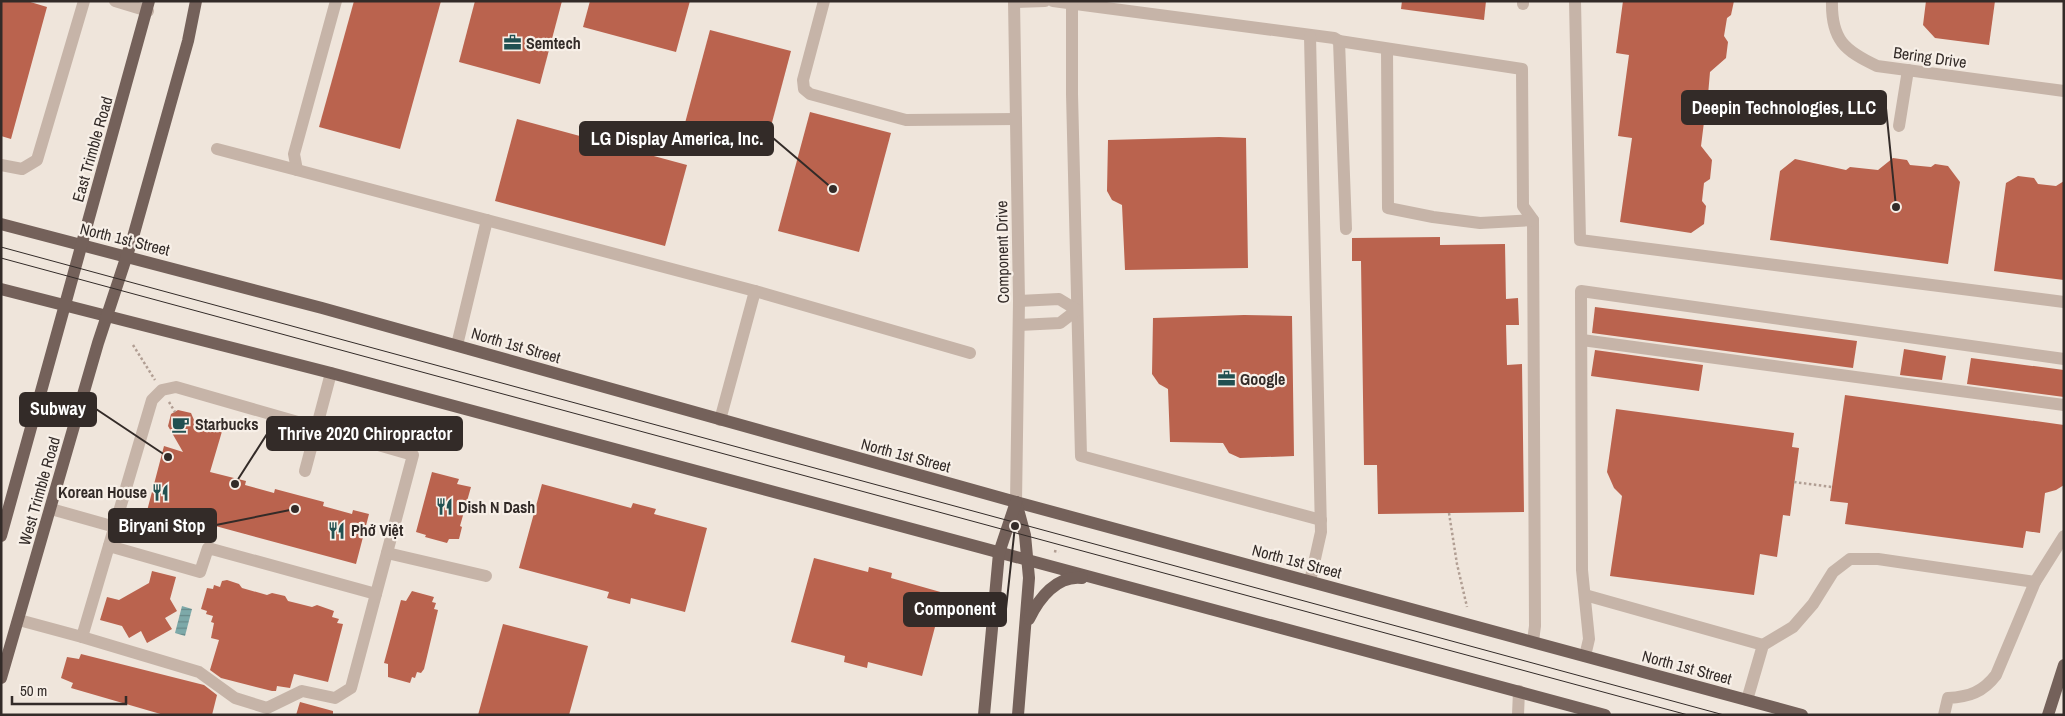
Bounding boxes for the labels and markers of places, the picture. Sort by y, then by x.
place label: Semtech [526,32,581,54]
office icon: Semtech [502,33,522,53]
callout: Deepin Technologies, LLC [1682,91,1886,124]
callout: LG Display America, Inc. [580,122,773,155]
place label: Google [1240,368,1285,390]
office icon: Google [1216,369,1236,389]
callout: Subway [20,393,96,426]
place label: Starbucks [195,413,258,435]
cafe icon: Starbucks [171,414,191,434]
callout: Thrive 2020 Chiropractor [267,417,462,450]
place label: Korean House [58,481,147,503]
restaurant icon: Korean House [151,482,171,502]
place label: Dish N Dash [458,496,535,518]
restaurant icon: Dish N Dash [434,497,454,517]
callout: Biryani Stop [109,509,216,542]
place label: Phở Việt [351,519,404,541]
restaurant icon: Phở Việt [327,520,347,540]
callout: Component [904,593,1006,626]

